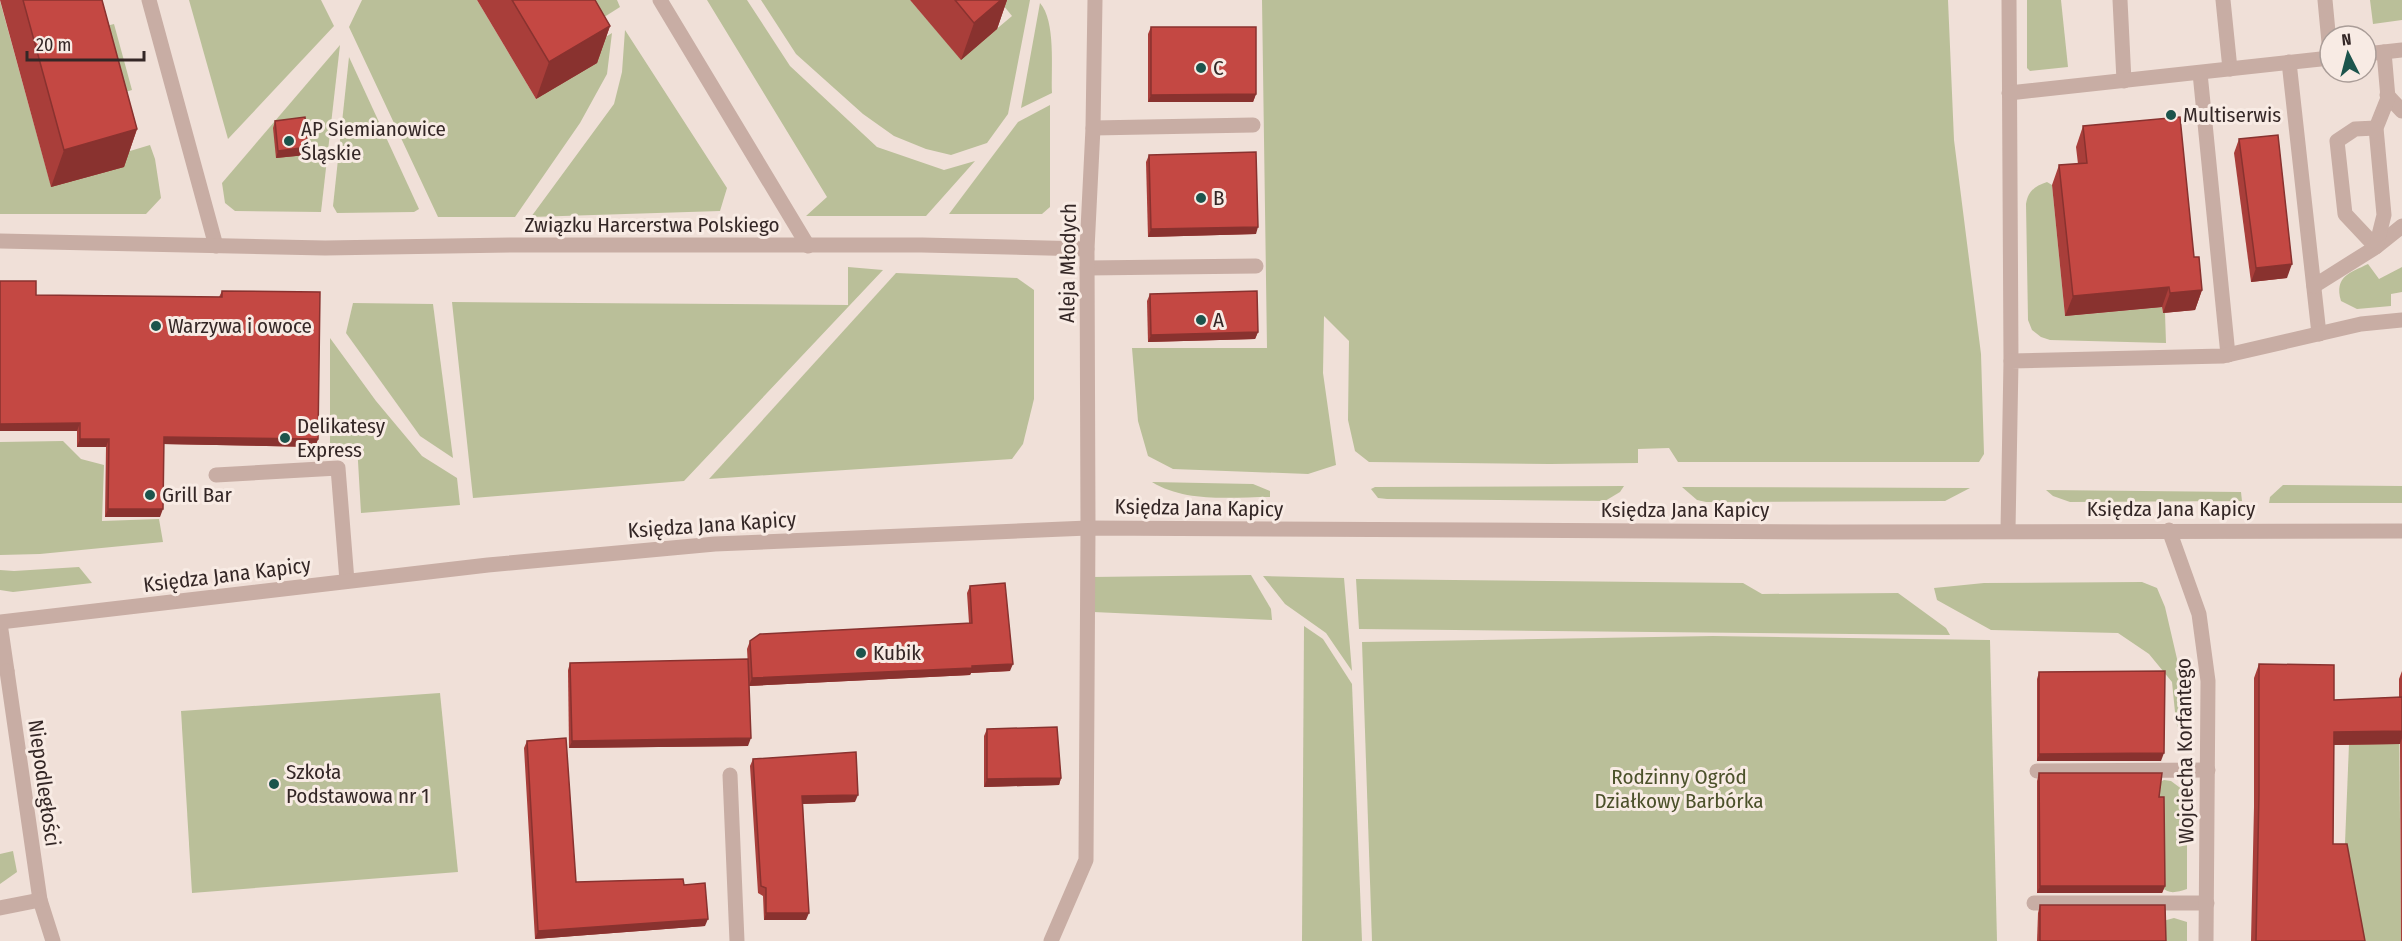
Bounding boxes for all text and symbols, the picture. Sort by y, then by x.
scale bar [27,24,144,62]
north arrow [2318,24,2378,84]
text: N [2341,30,2352,50]
text: 20 m [36,34,71,56]
place label: C [1213,55,1224,81]
marker: C [1194,61,1208,75]
place label: Multiserwis [2183,102,2281,128]
marker: Multiserwis [2164,108,2178,122]
place label: AP Siemianowice Śląskie [301,116,446,166]
marker: AP Siemianowice Śląskie [282,134,296,148]
place label: B [1213,185,1225,211]
marker: B [1194,191,1208,205]
street label: Aleja Młodych [1054,203,1082,323]
street label: Związku Harcerstwa Polskiego [524,212,780,238]
place label: A [1213,307,1224,333]
place label: Warzywa i owoce [168,313,312,339]
marker: A [1194,313,1208,327]
marker: Warzywa i owoce [149,319,163,333]
place label: Delikatesy Express [297,413,386,463]
marker: Delikatesy Express [278,431,292,445]
place label: Grill Bar [162,482,232,508]
marker: Grill Bar [143,488,157,502]
street label: Księdza Jana Kapicy [1114,494,1284,522]
street label: Księdza Jana Kapicy [2087,496,2256,522]
street label: Księdza Jana Kapicy [1601,497,1770,523]
street label: Księdza Jana Kapicy [627,506,798,544]
street label: Księdza Jana Kapicy [142,552,313,598]
place label: Kubik [873,640,921,666]
marker: Kubik [854,646,868,660]
street label: Wojciecha Korfantego [2170,658,2200,844]
street label: Niepodległości [22,718,66,848]
place label: Szkoła Podstawowa nr 1 [286,759,430,809]
park label: Rodzinny Ogród Działkowy Barbórka [1595,764,1763,814]
marker: Szkoła Podstawowa nr 1 [267,777,281,791]

